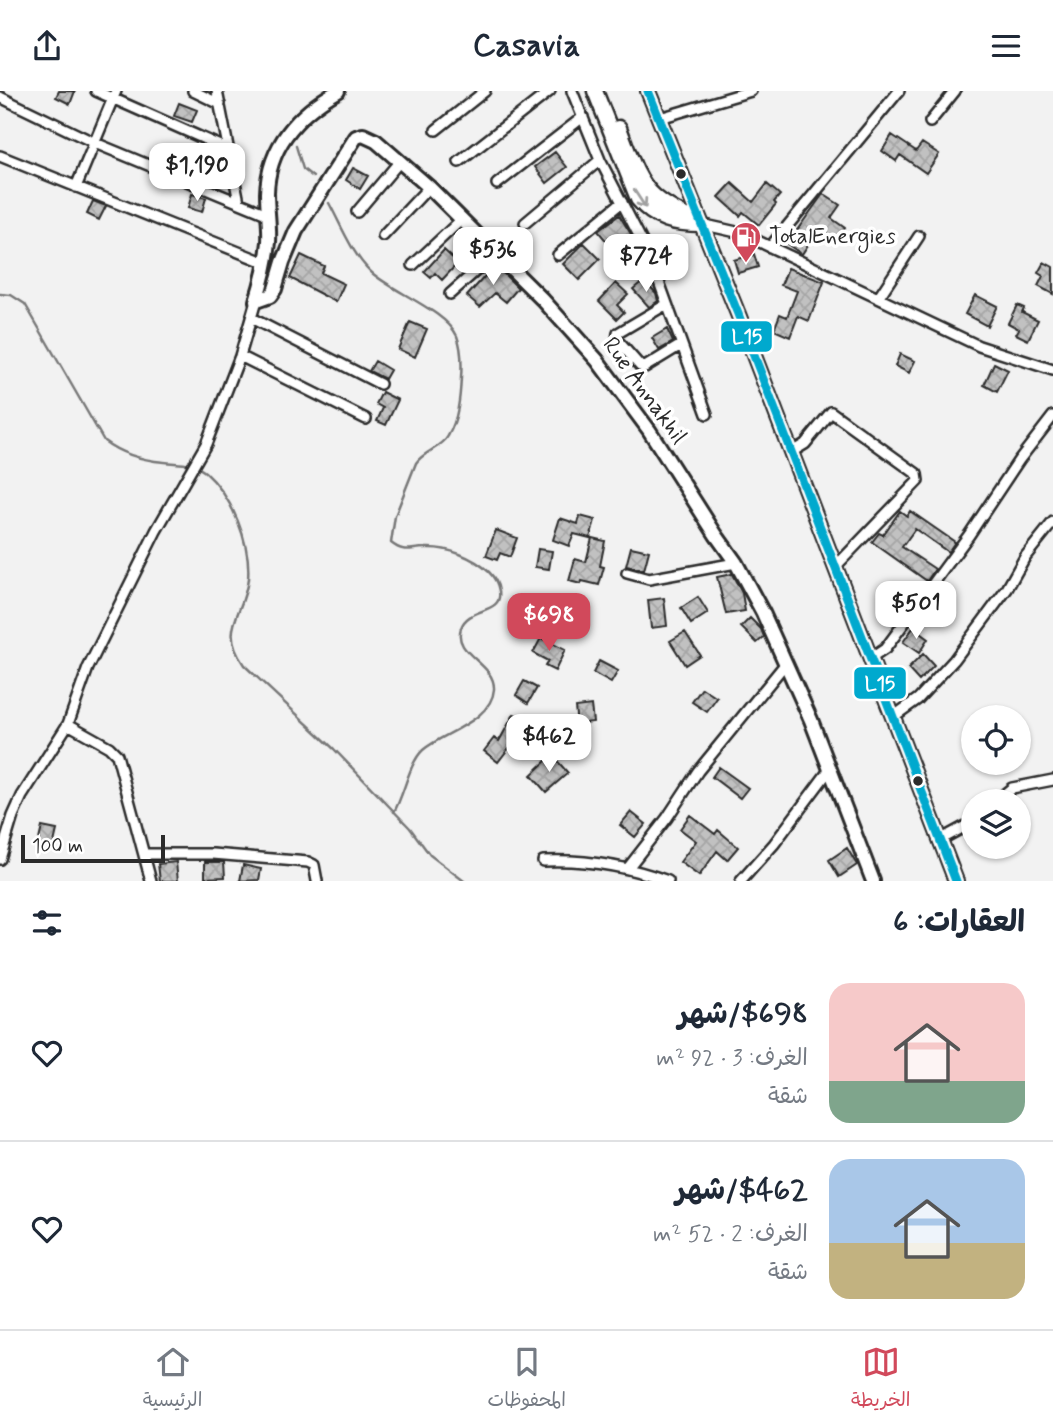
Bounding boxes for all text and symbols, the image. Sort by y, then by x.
text: Casavia [473,25,580,67]
icon: share [28,27,66,65]
icon: menu [987,27,1025,65]
pin: $1,190 [140,143,254,203]
text: $1,190 [165,151,229,181]
unlabelled marker [674,167,688,181]
one-way arrow [632,189,647,208]
fuel station icon: TotalEnergies [729,220,763,264]
place label: TotalEnergies [769,222,896,254]
pin: $536 [452,227,534,287]
text: $536 [469,235,517,265]
pin: $724 [605,235,687,294]
text: $724 [619,242,673,272]
line badge: L15 [720,320,773,353]
text: L15 [732,325,762,350]
street label: Rue Annakhil [595,331,693,451]
pin: $501 [875,581,957,641]
text: $501 [891,589,941,619]
pin: $698 [508,594,590,653]
text: $698 [523,601,575,631]
line badge: L15 [853,666,907,700]
text: L15 [865,672,895,697]
map controls [961,705,1031,859]
button: locate [961,705,1031,775]
pin: $462 [508,715,590,774]
text: $462 [522,722,576,752]
unlabelled marker [911,774,925,788]
button: layers [961,789,1031,859]
scale bar [21,832,164,864]
text: 100 m [32,834,83,859]
text: العقارات: 6 [893,903,1025,942]
icon: filters [28,904,66,942]
text: $698/شهر [678,995,808,1034]
icon: home [885,1011,969,1095]
icon: heart [28,1034,66,1072]
text: الغرف: 3 · 92 m² [656,1044,808,1074]
text: شقة [768,1082,808,1112]
text: $462/شهر [675,1171,808,1210]
icon: home [885,1187,969,1271]
icon: heart [28,1210,66,1248]
text: الغرف: 2 · 52 m² [653,1220,808,1250]
text: شقة [768,1258,808,1288]
tab: الرئيسية [143,1343,202,1416]
tab: المحفوظات [488,1343,566,1416]
tab: الخريطة [851,1343,910,1416]

